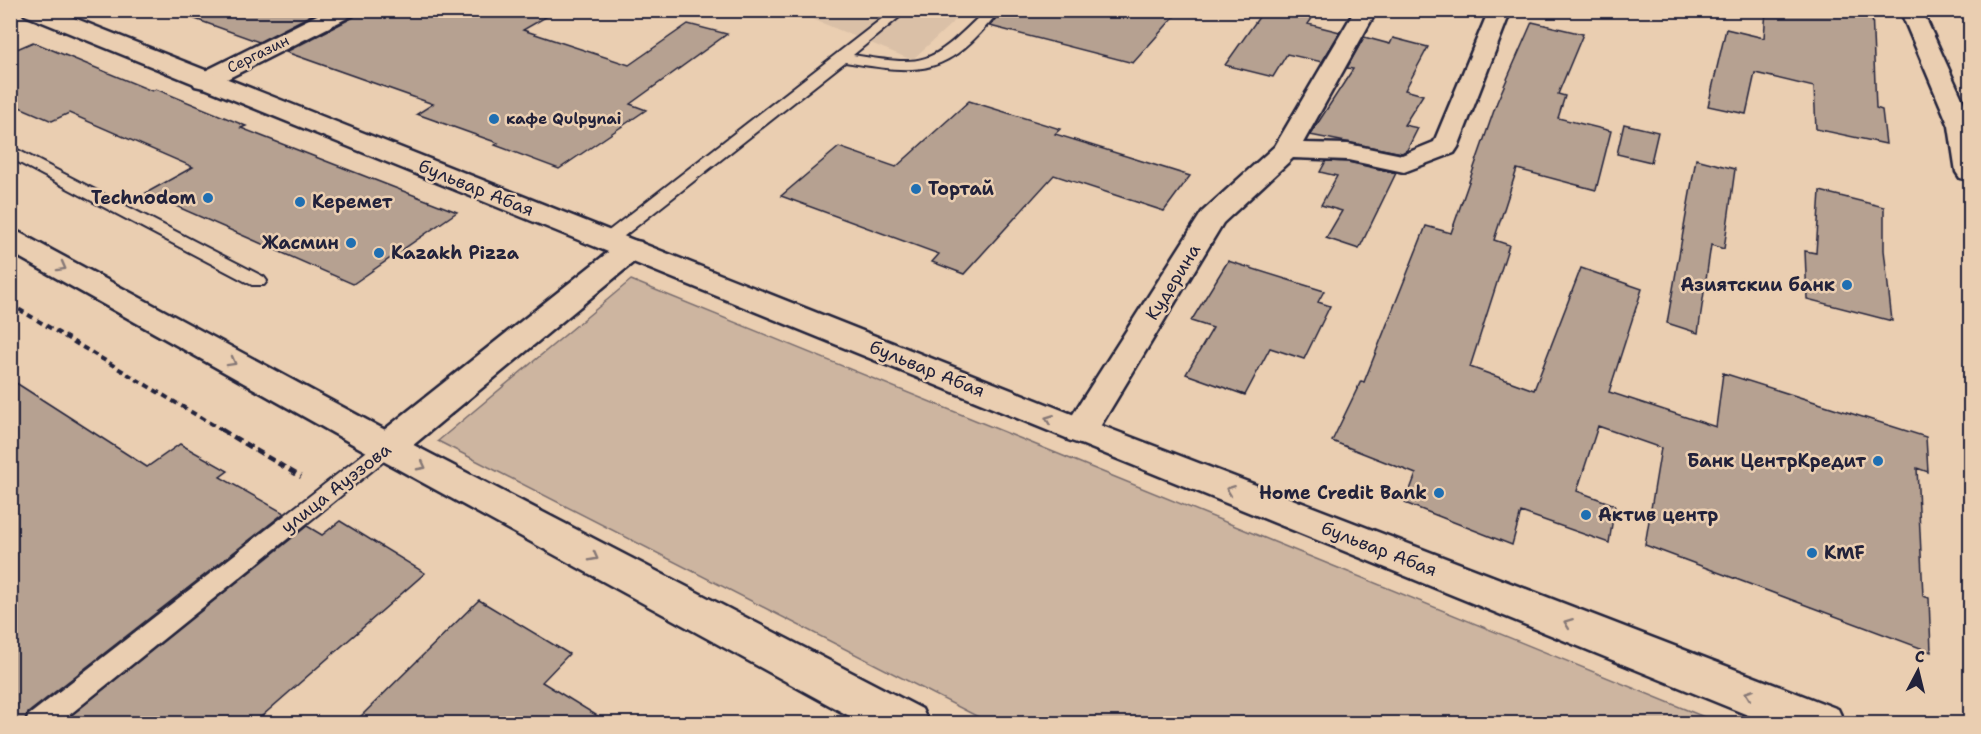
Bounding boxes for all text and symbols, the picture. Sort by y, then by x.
street label: Сергазин [224,30,292,78]
place label: кафе Qulpynai [506,109,621,129]
marker: кафе Qulpynai [487,112,501,126]
street label: бульвар Абая [415,154,537,222]
place label: Тортай [928,177,995,201]
marker: Тортай [909,182,923,196]
place label: Technodom [91,186,197,210]
place label: Керемет [312,190,393,214]
marker: Technodom [201,191,215,205]
marker: Керемет [293,195,307,209]
place label: Жасмин [262,231,339,255]
marker: Жасмин [344,236,358,250]
street label: Кудерина [1140,239,1206,325]
place label: Kazakh Pizza [391,241,520,265]
marker: Kazakh Pizza [372,246,386,260]
one-way arrow [56,260,66,272]
place label: Азиятскии банк [1681,273,1835,297]
marker: Азиятскии банк [1840,278,1854,292]
street label: бульвар Абая [866,335,988,403]
one-way arrow [226,355,237,366]
one-way arrow [1044,414,1055,426]
street label: улица Ауэзова [276,437,396,539]
place label: Банк ЦентрКредит [1687,449,1866,473]
marker: Банк ЦентрКредит [1871,454,1885,468]
one-way arrow [415,459,426,470]
place label: Home Credit Bank [1259,481,1427,505]
one-way arrow [1225,485,1236,497]
marker: Home Credit Bank [1432,486,1446,500]
place label: Актив центр [1598,503,1718,527]
marker: Актив центр [1579,508,1593,522]
street label: бульвар Абая [1318,516,1440,582]
place label: KMF [1824,541,1865,565]
marker: KMF [1805,546,1819,560]
one-way arrow [588,550,598,561]
one-way arrow [1563,618,1574,630]
north arrow [1888,641,1948,701]
text: С [1914,646,1926,668]
one-way arrow [1745,689,1755,702]

